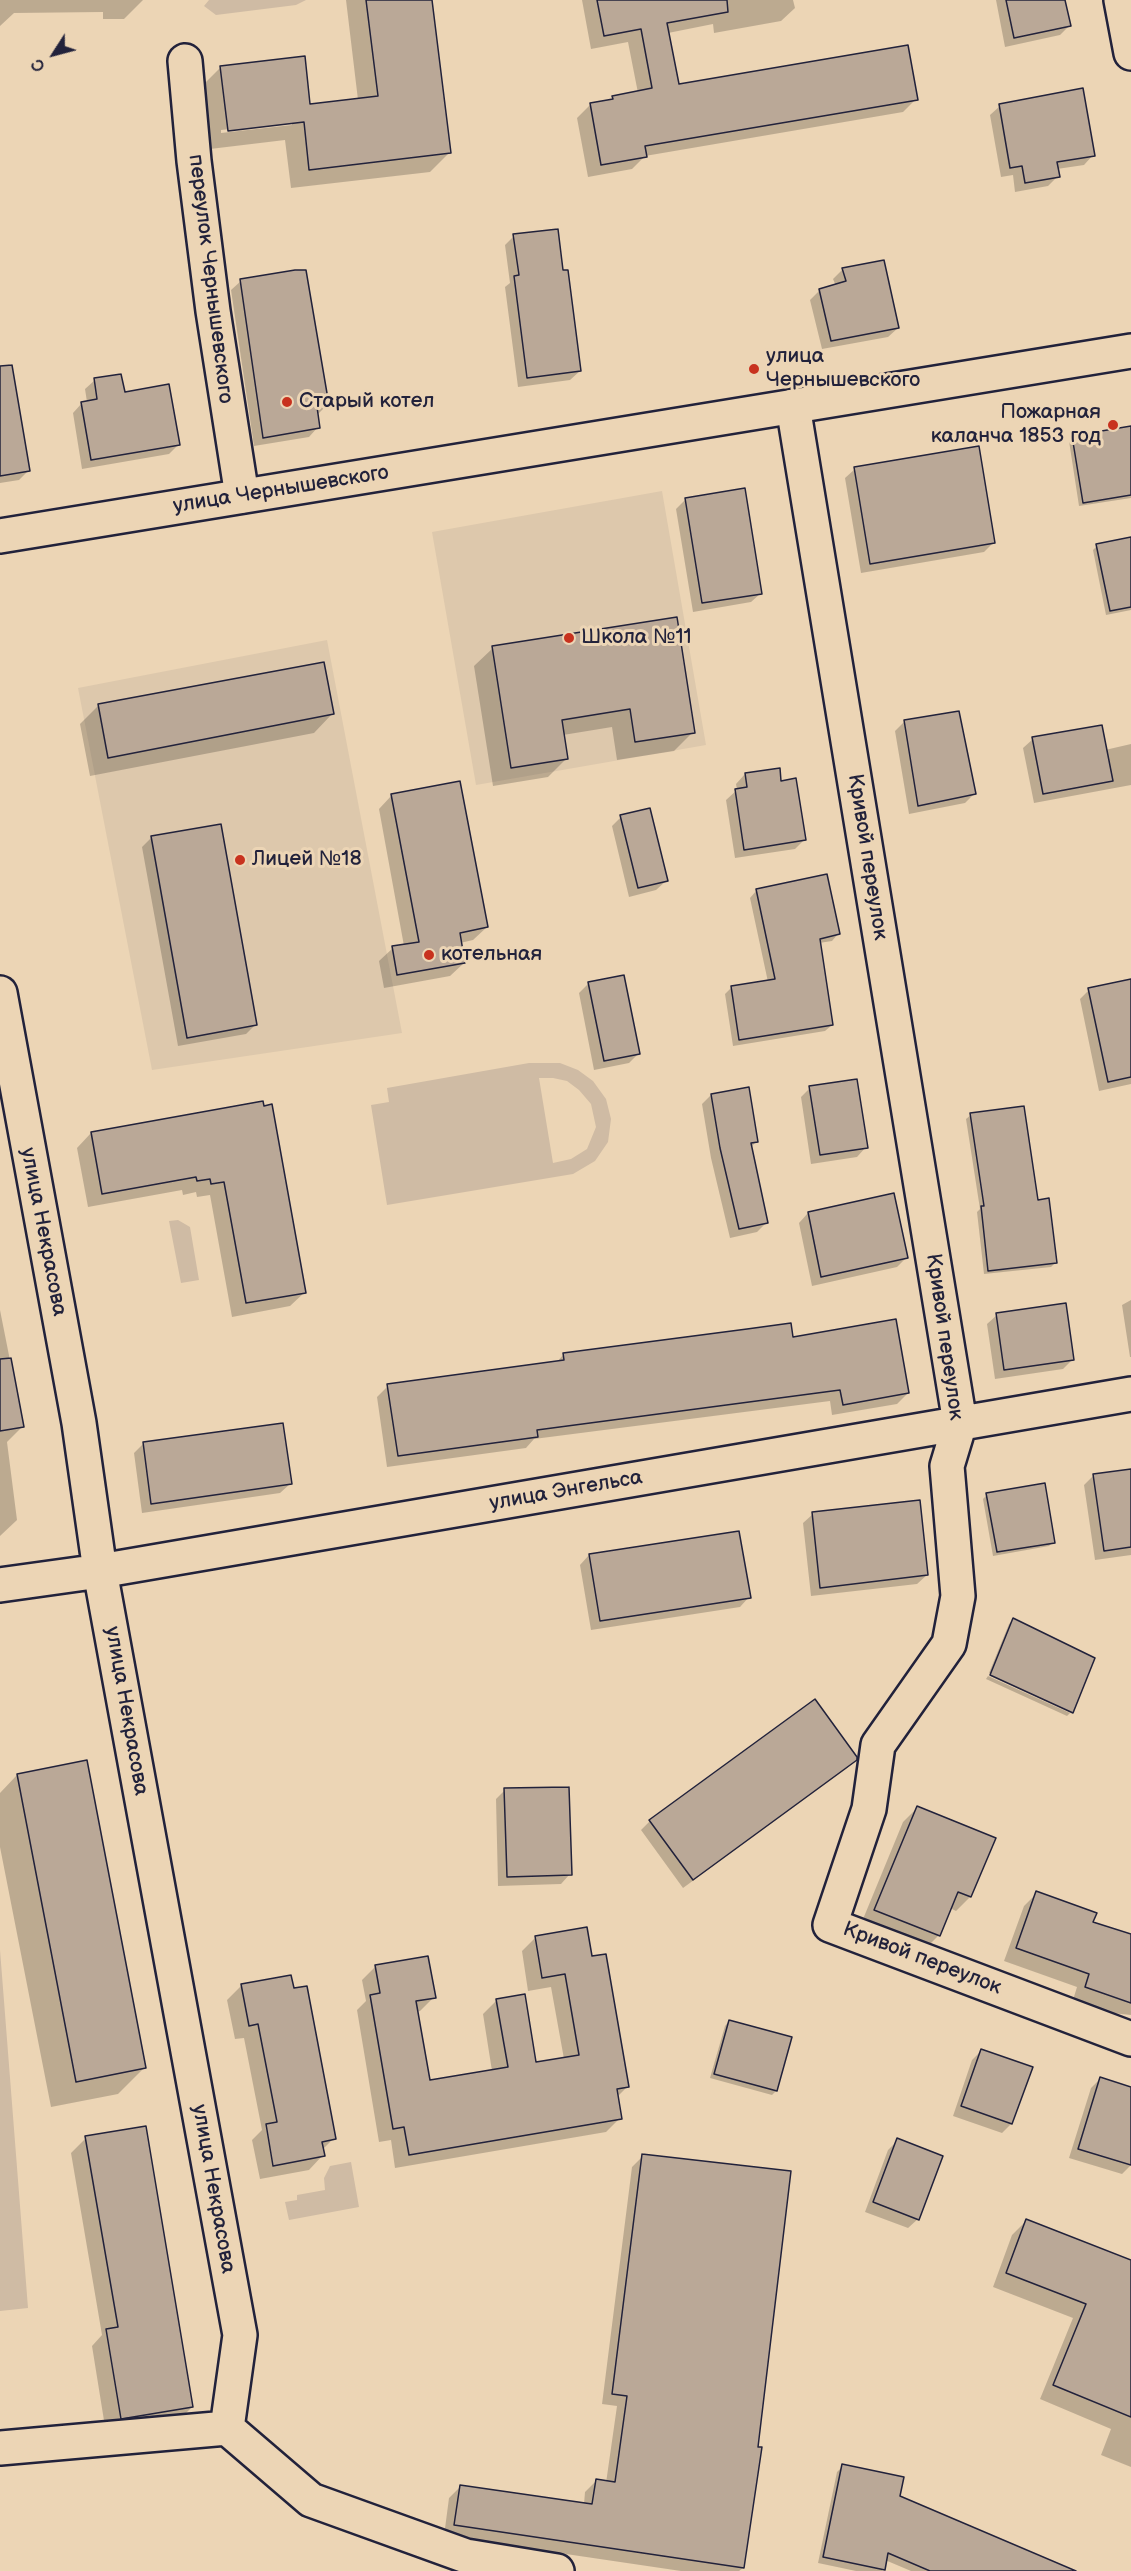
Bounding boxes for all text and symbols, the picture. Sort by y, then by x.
north arrow [24,24,84,84]
text: С [28,55,50,75]
street label: переулок Чернышевского [182,153,238,405]
place label: улица Чернышевского [766,344,920,394]
marker: улица Чернышевского [747,362,761,376]
place label: Старый котел [299,389,434,415]
marker: Старый котел [280,395,294,409]
place label: Пожарная каланча 1853 год [931,400,1101,450]
marker: Пожарная каланча 1853 год [1106,418,1120,432]
street label: улица Чернышевского [171,461,391,519]
place label: Школа №11 [581,625,692,651]
marker: Школа №11 [562,631,576,645]
street label: Кривой переулок [841,772,893,942]
place label: Лицей №18 [252,847,362,873]
marker: Лицей №18 [233,853,247,867]
place label: котельная [441,942,542,968]
marker: котельная [422,948,436,962]
street label: улица Некрасова [14,1146,72,1318]
street label: Кривой переулок [920,1252,968,1422]
street label: улица Энгельса [488,1465,644,1517]
street label: улица Некрасова [99,1625,153,1797]
street label: Кривой переулок [839,1917,1005,2001]
street label: улица Некрасова [186,2103,240,2275]

